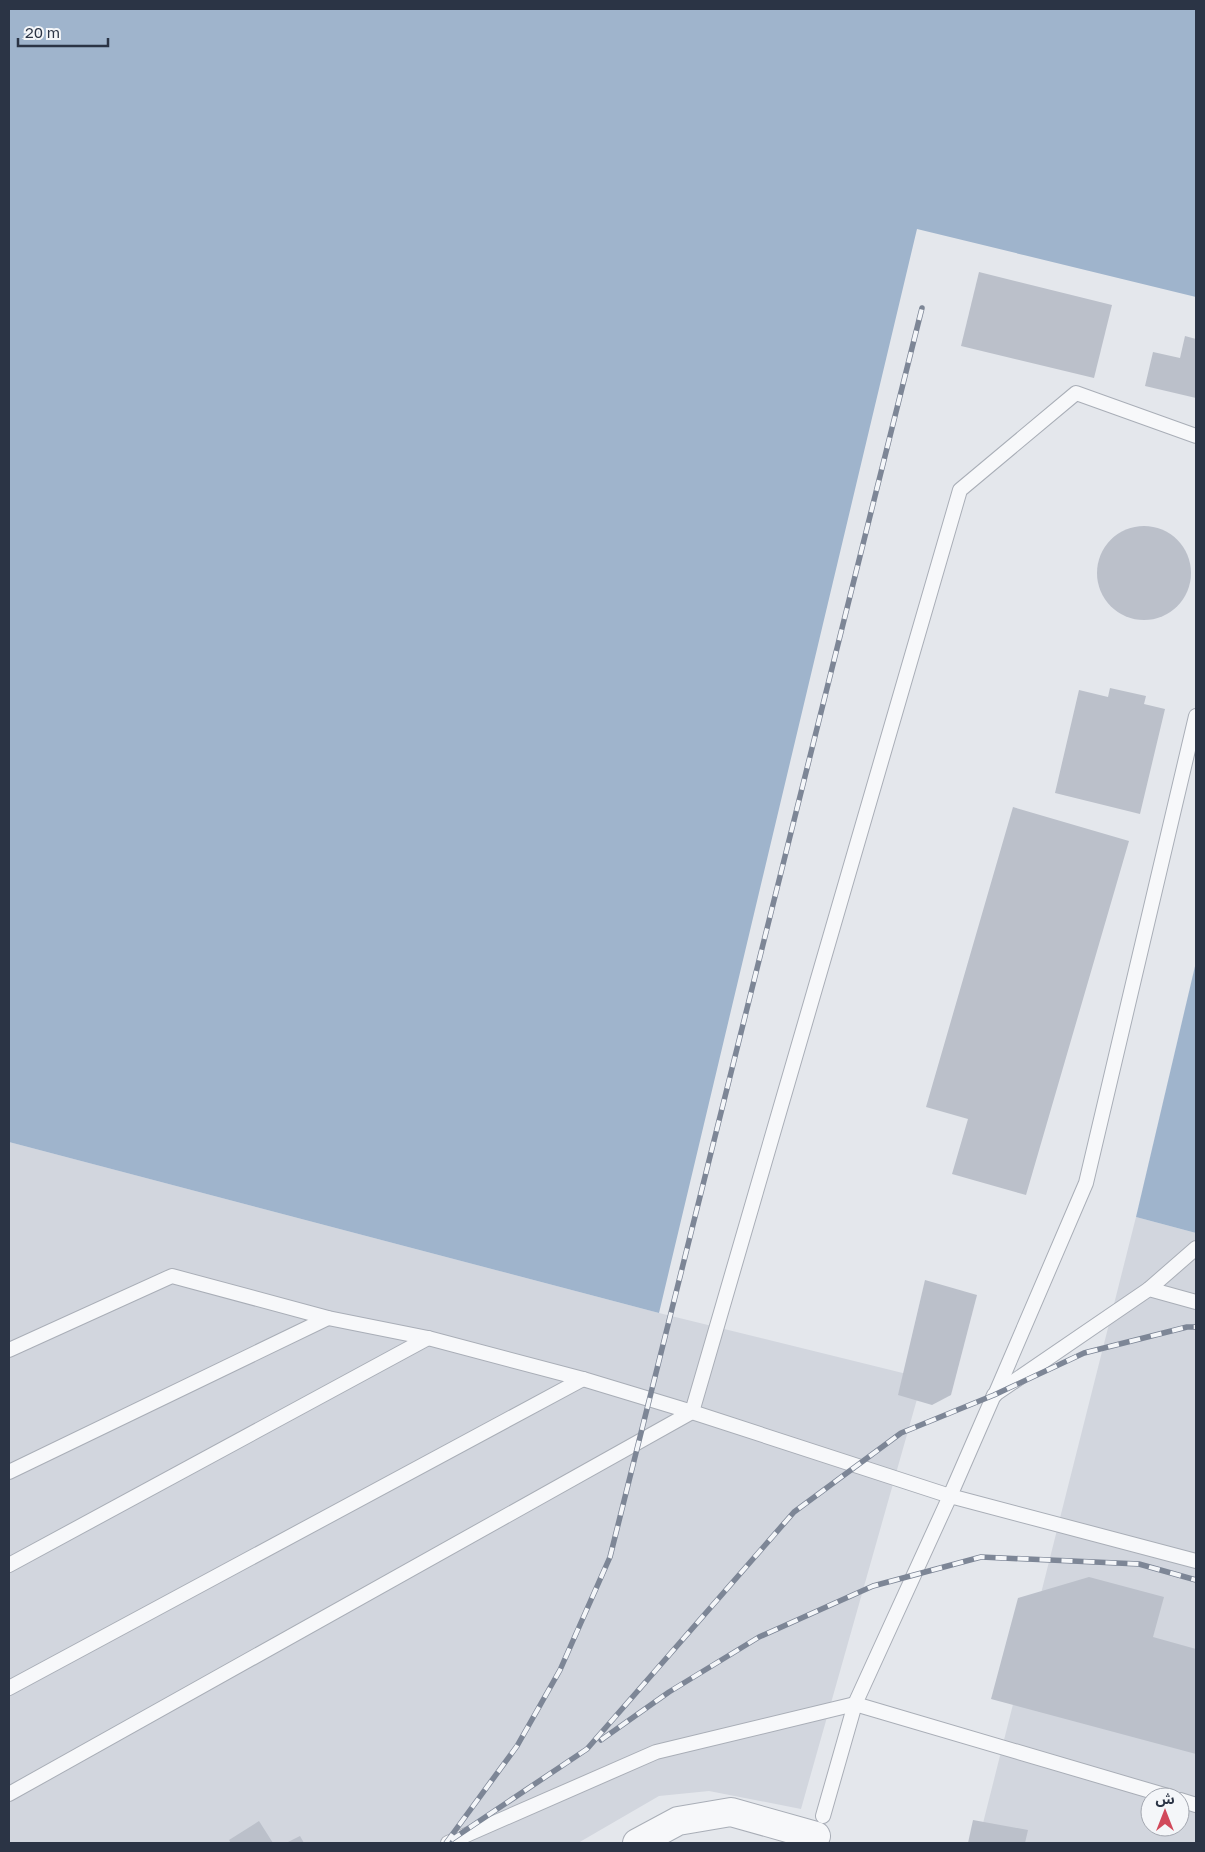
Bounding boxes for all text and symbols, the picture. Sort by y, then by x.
scale bar [18,15,108,47]
text: 20 m [25,23,60,41]
north arrow [1140,1787,1190,1837]
text: ش [1155,1790,1175,1807]

